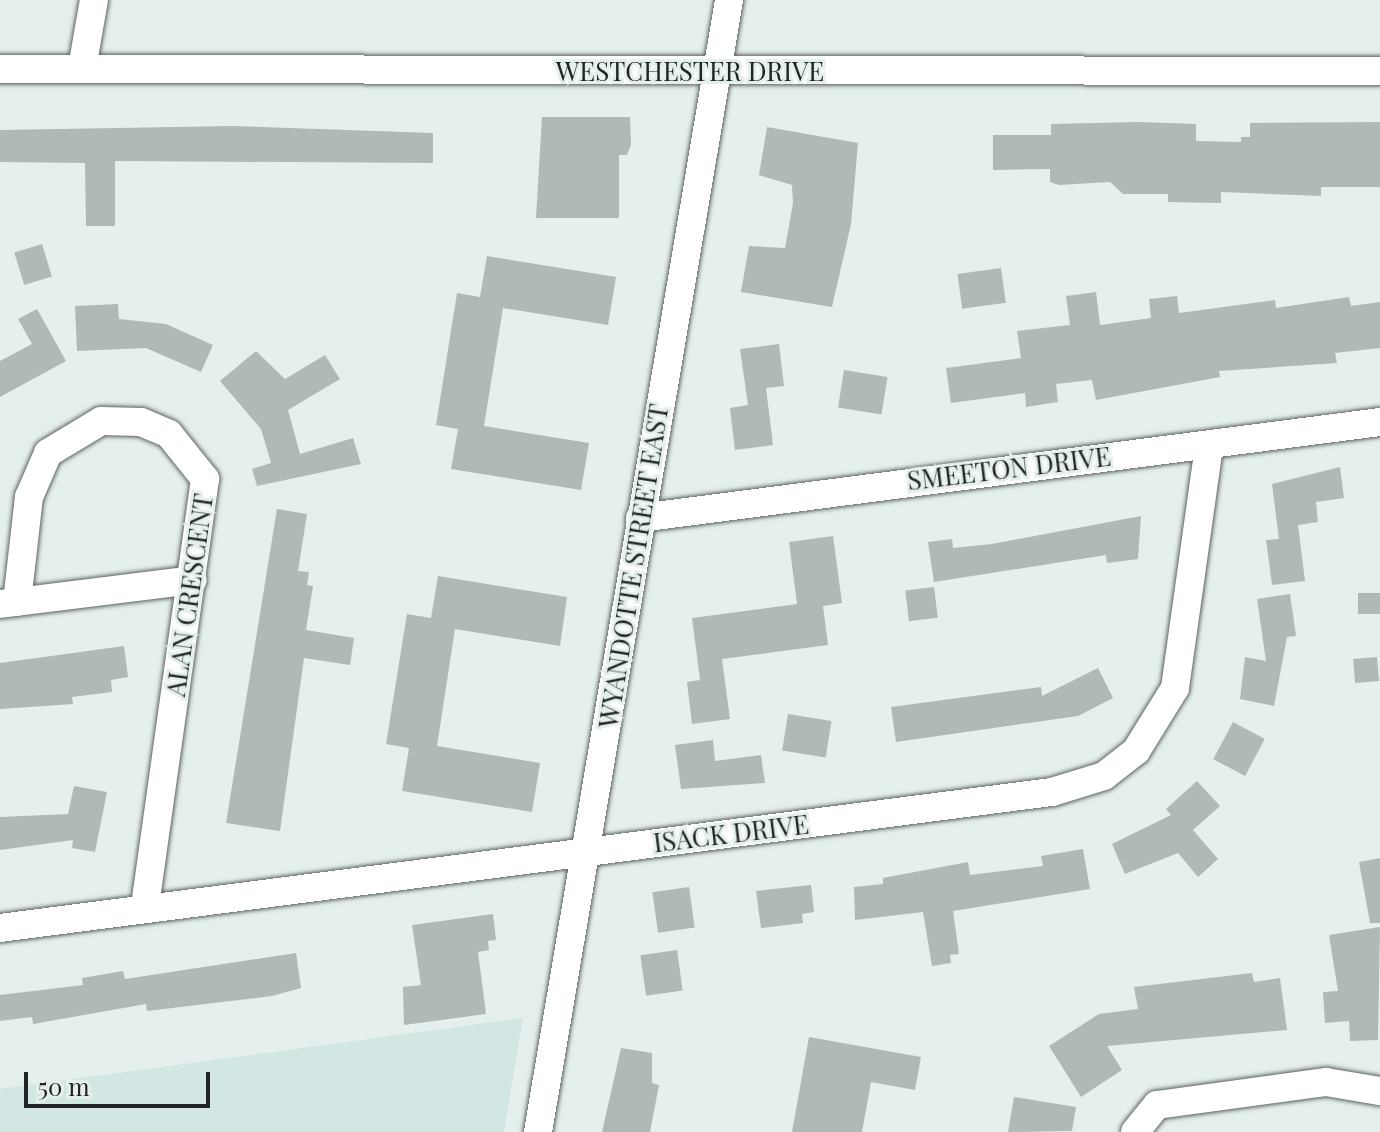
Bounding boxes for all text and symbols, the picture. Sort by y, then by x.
street label: WESTCHESTER DRIVE [556,55,824,87]
street label: WYANDOTTE STREET EAST [592,401,674,731]
street label: SMEETON DRIVE [905,440,1113,496]
street label: ALAN CRESCENT [159,491,219,699]
street label: ISACK DRIVE [651,808,811,858]
scale bar [28,1056,214,1106]
text: 50 m [38,1070,90,1102]

